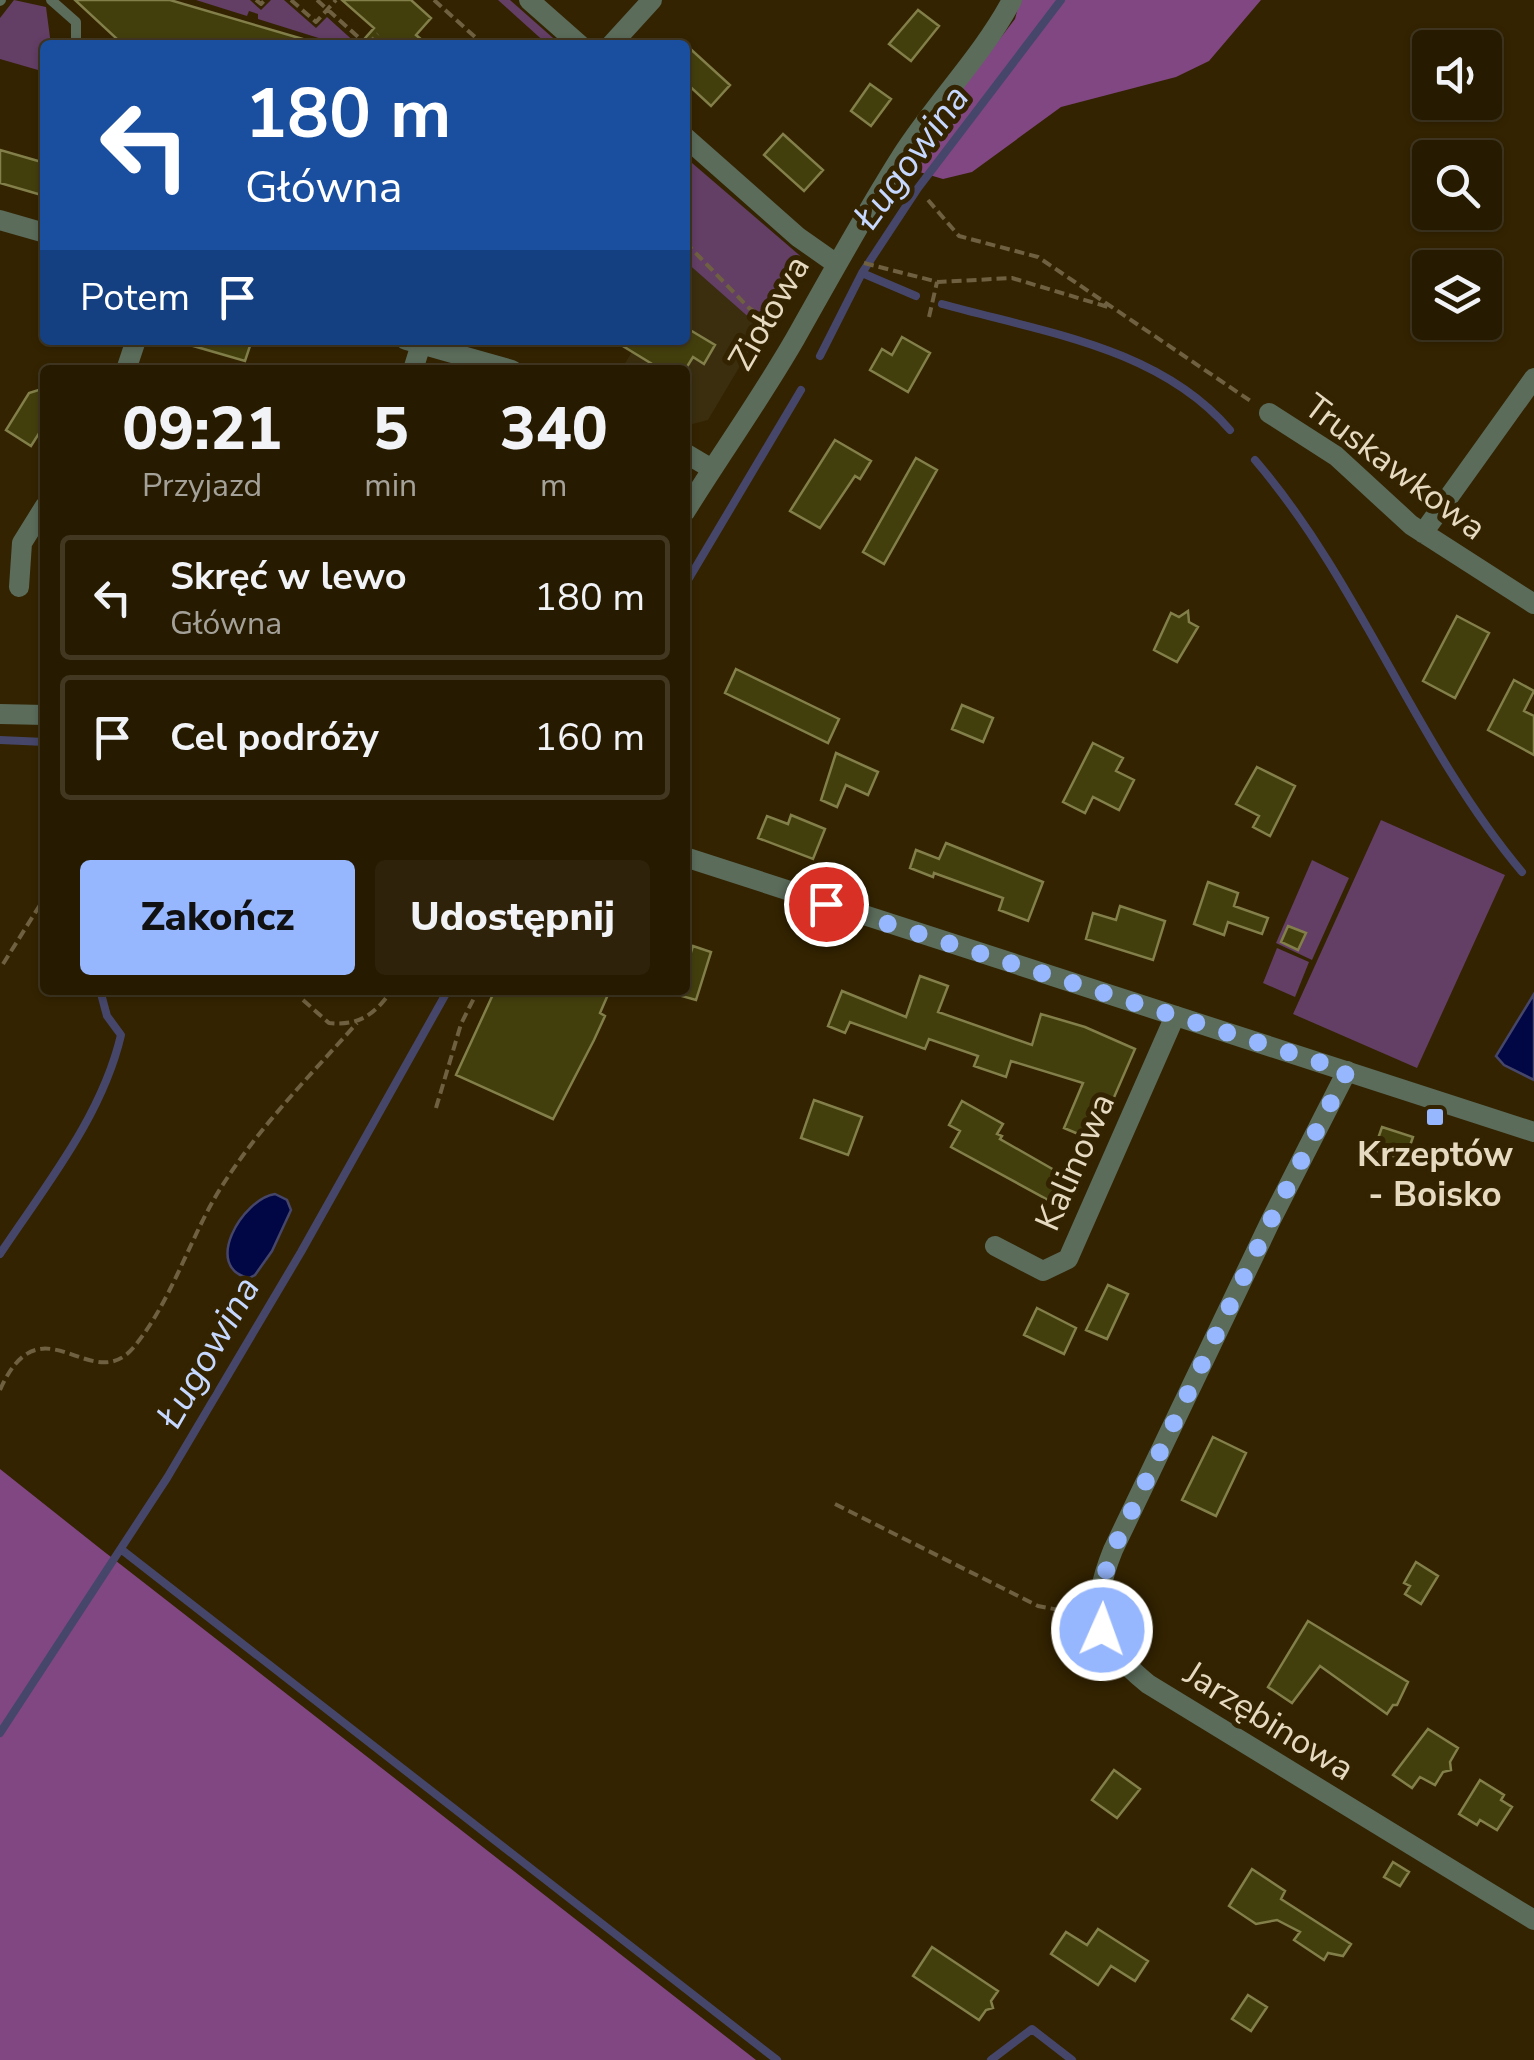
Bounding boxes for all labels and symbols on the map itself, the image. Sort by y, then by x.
water label: Ługowina [841,74,981,240]
street label: Ziołowa [717,247,821,379]
street label: Truskawkowa [1294,383,1496,551]
pin [784,862,869,947]
street label: Kalinowa [1024,1086,1126,1238]
marker: Krzeptów - Boisko [1424,1106,1446,1128]
place label: Krzeptów - Boisko [1357,1131,1513,1218]
water label: Ługowina [144,1267,272,1438]
position arrow [1050,1578,1154,1682]
street label: Jarzębinowa [1174,1650,1363,1792]

